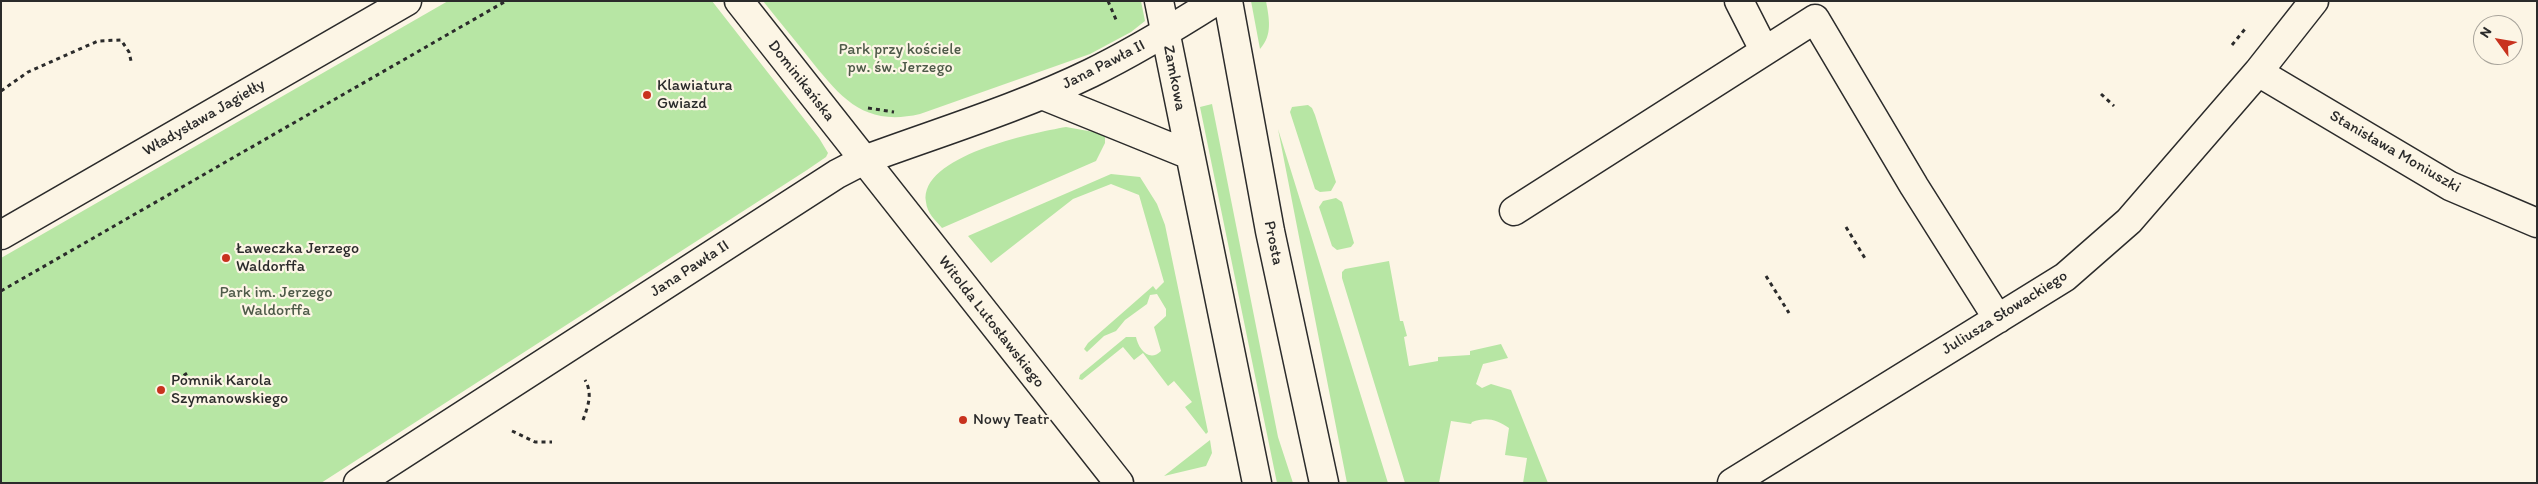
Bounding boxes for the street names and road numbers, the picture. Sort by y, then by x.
street label: Jana Pawła II [1059,36,1149,94]
street label: Dominikańska [763,37,839,125]
street label: Zamkowa [1158,44,1190,112]
street label: Władysława Jagiełły [140,75,268,161]
street label: Stanisława Moniuszki [2326,107,2464,197]
street label: Prosta [1259,219,1287,267]
street label: Jana Pawła II [647,236,733,302]
street label: Witolda Lutosławskiego [934,252,1048,392]
street label: Juliusza Słowackiego [1939,267,2071,359]

